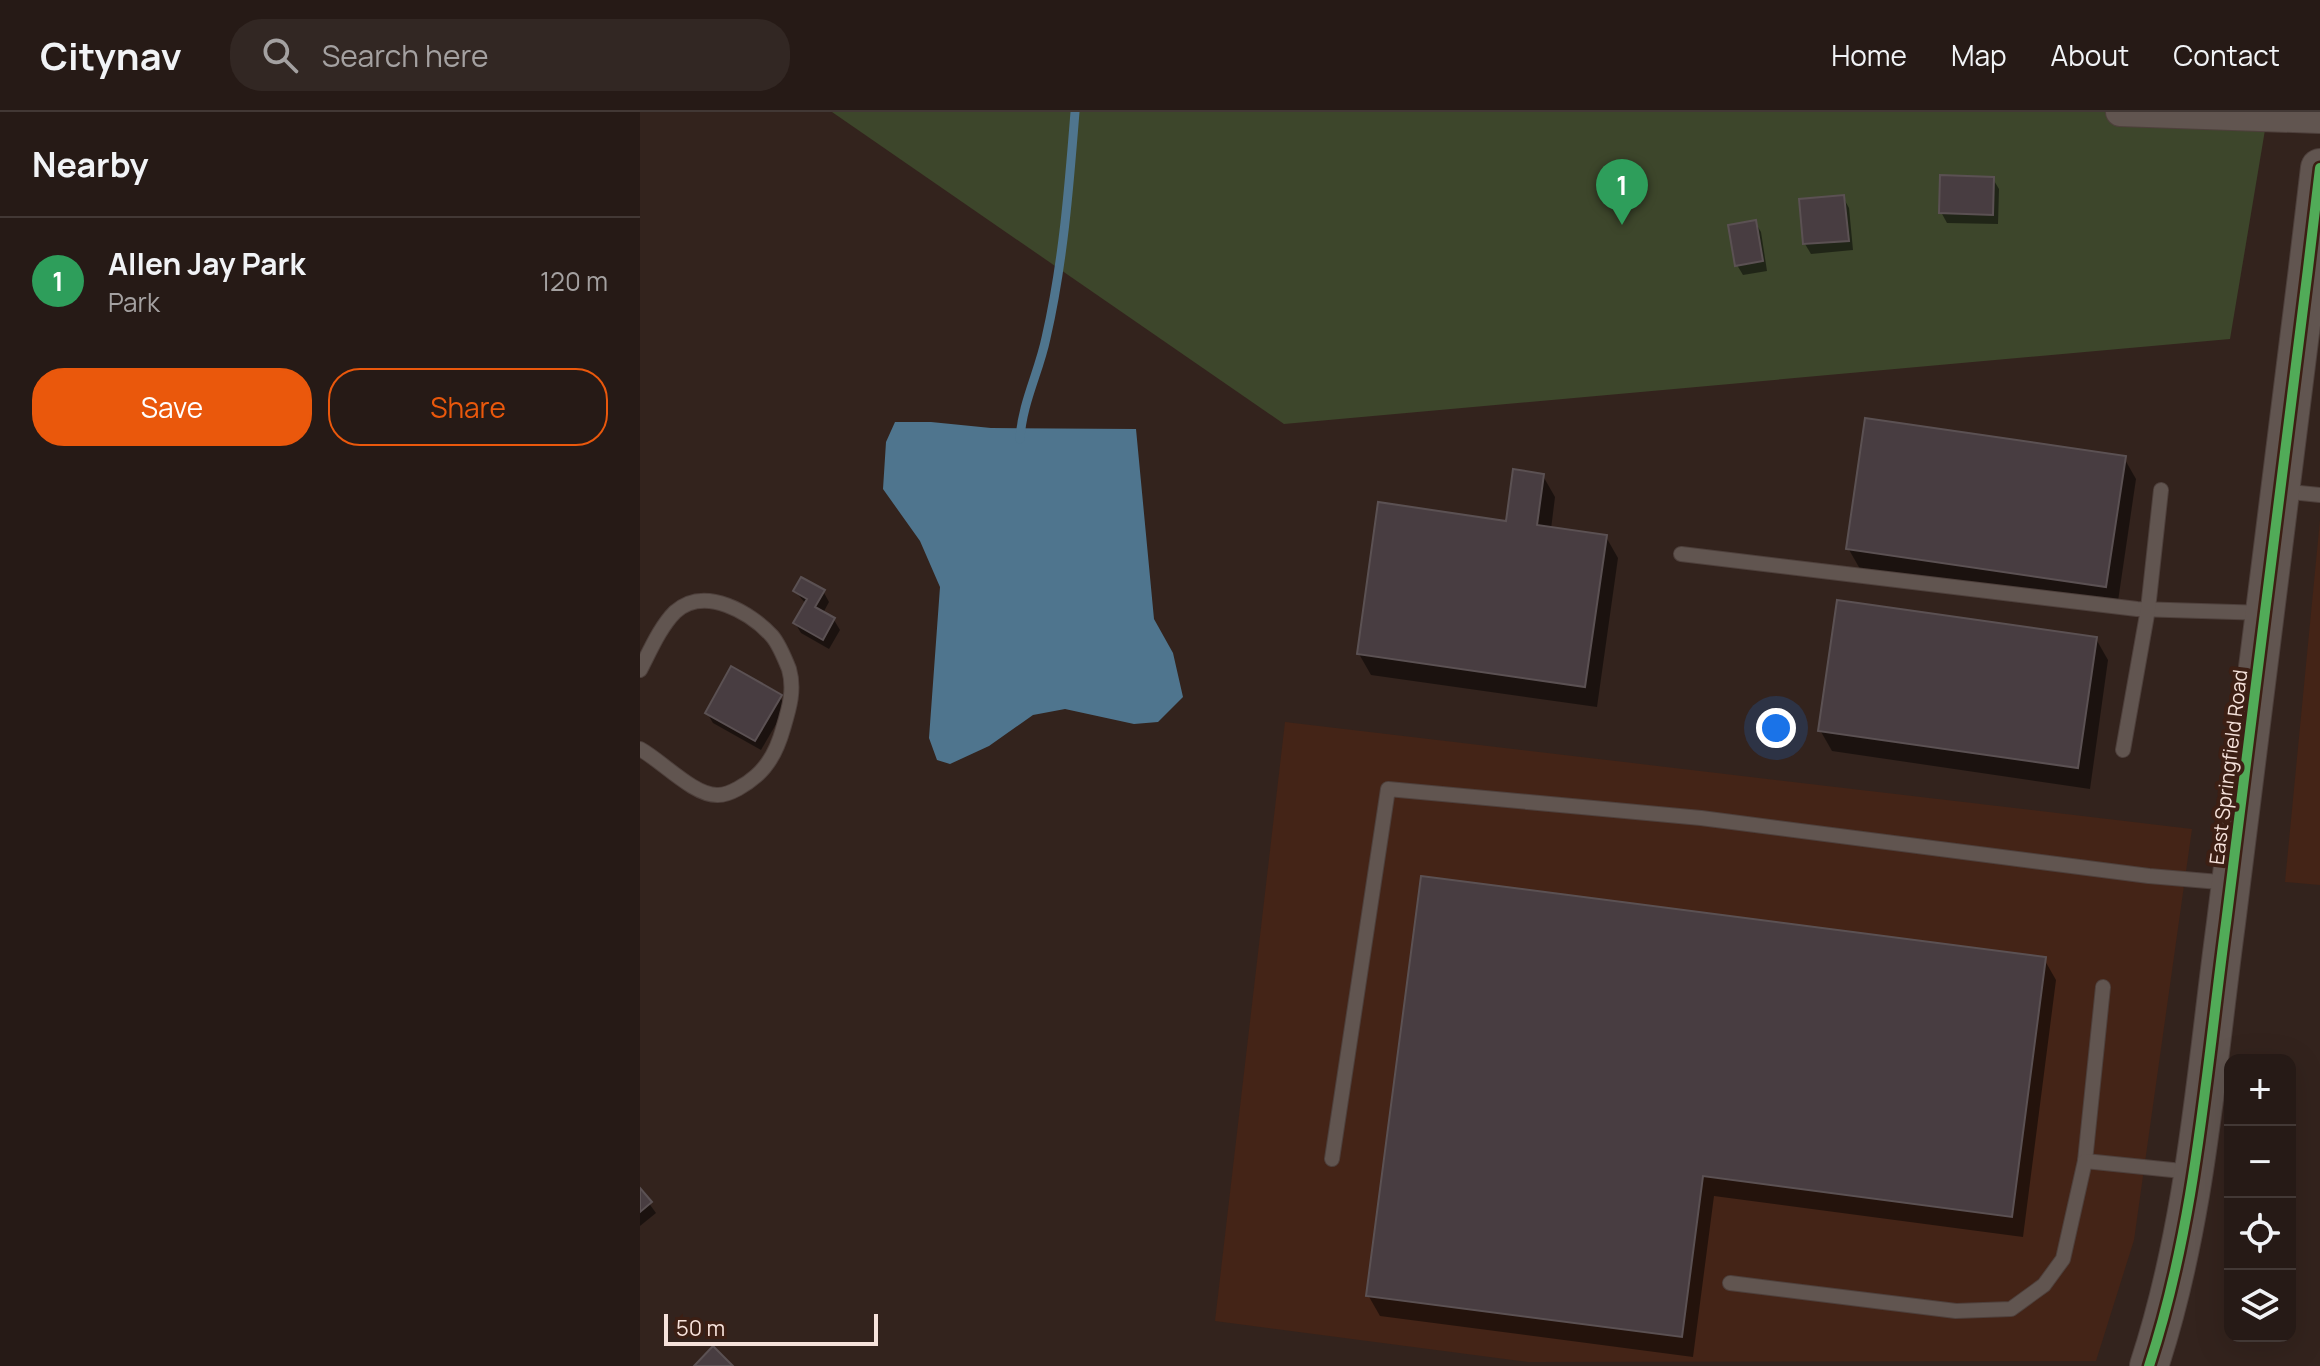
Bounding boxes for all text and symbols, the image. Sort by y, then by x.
search box [230,19,790,91]
text: Citynav [40,29,182,81]
icon: search [258,33,302,77]
text: Search here [322,35,489,76]
text: Home [1831,36,1907,74]
text: Map [1951,36,2007,74]
text: About [2051,36,2129,74]
text: Contact [2173,36,2280,74]
text: Nearby [32,141,148,187]
pin: 1 [1596,159,1648,225]
text: Allen Jay Park [108,243,306,284]
text: 1 [52,263,64,299]
text: 120 m [540,263,608,299]
text: Park [108,284,160,320]
button: Save [32,368,312,446]
button: Share [328,368,608,446]
street label: East Springfield Road [2203,668,2253,866]
your location [1756,708,1796,748]
map controls [2224,1054,2296,1342]
button: + [2224,1054,2296,1126]
button: − [2224,1126,2296,1198]
button: locate [2224,1198,2296,1270]
button: layers [2224,1270,2296,1342]
scale bar [664,1310,878,1346]
text: 50 m [676,1313,725,1343]

